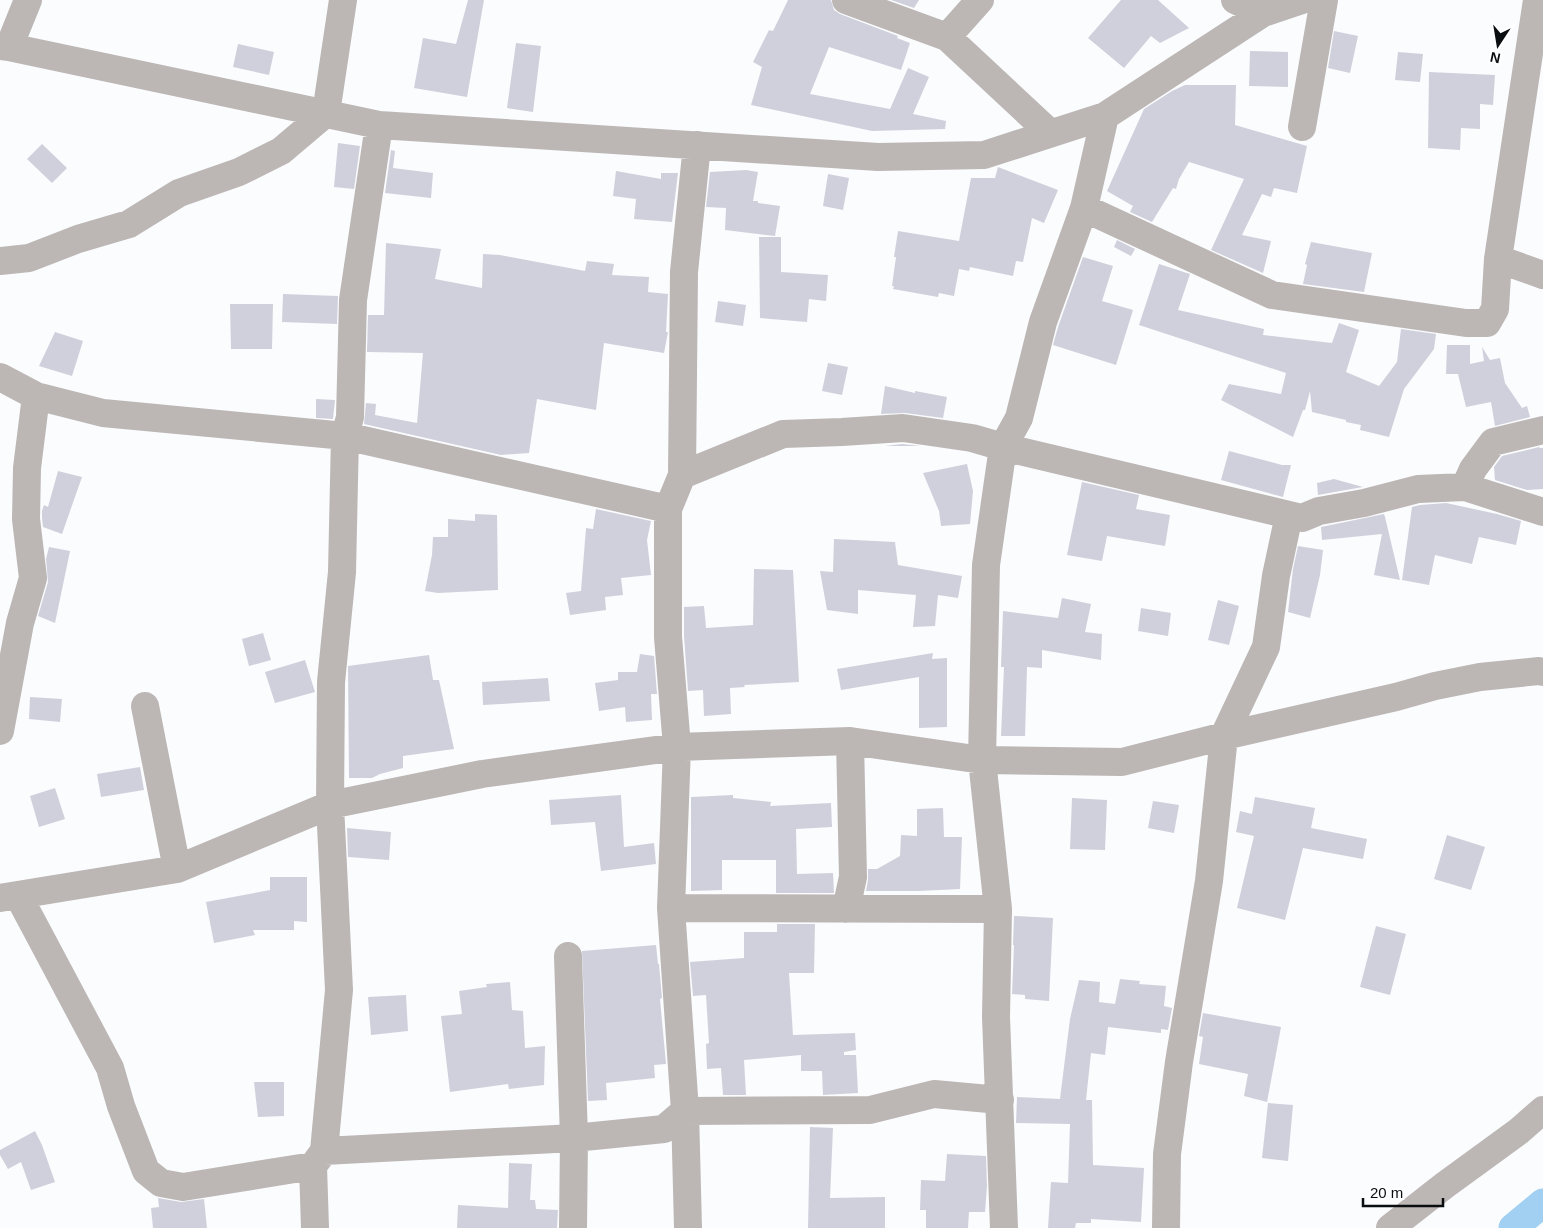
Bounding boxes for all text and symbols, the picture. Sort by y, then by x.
north arrow [1473,20,1523,70]
text: N [1489,49,1502,67]
scale bar [1363,1176,1443,1208]
text: 20 m [1370,1184,1403,1201]

